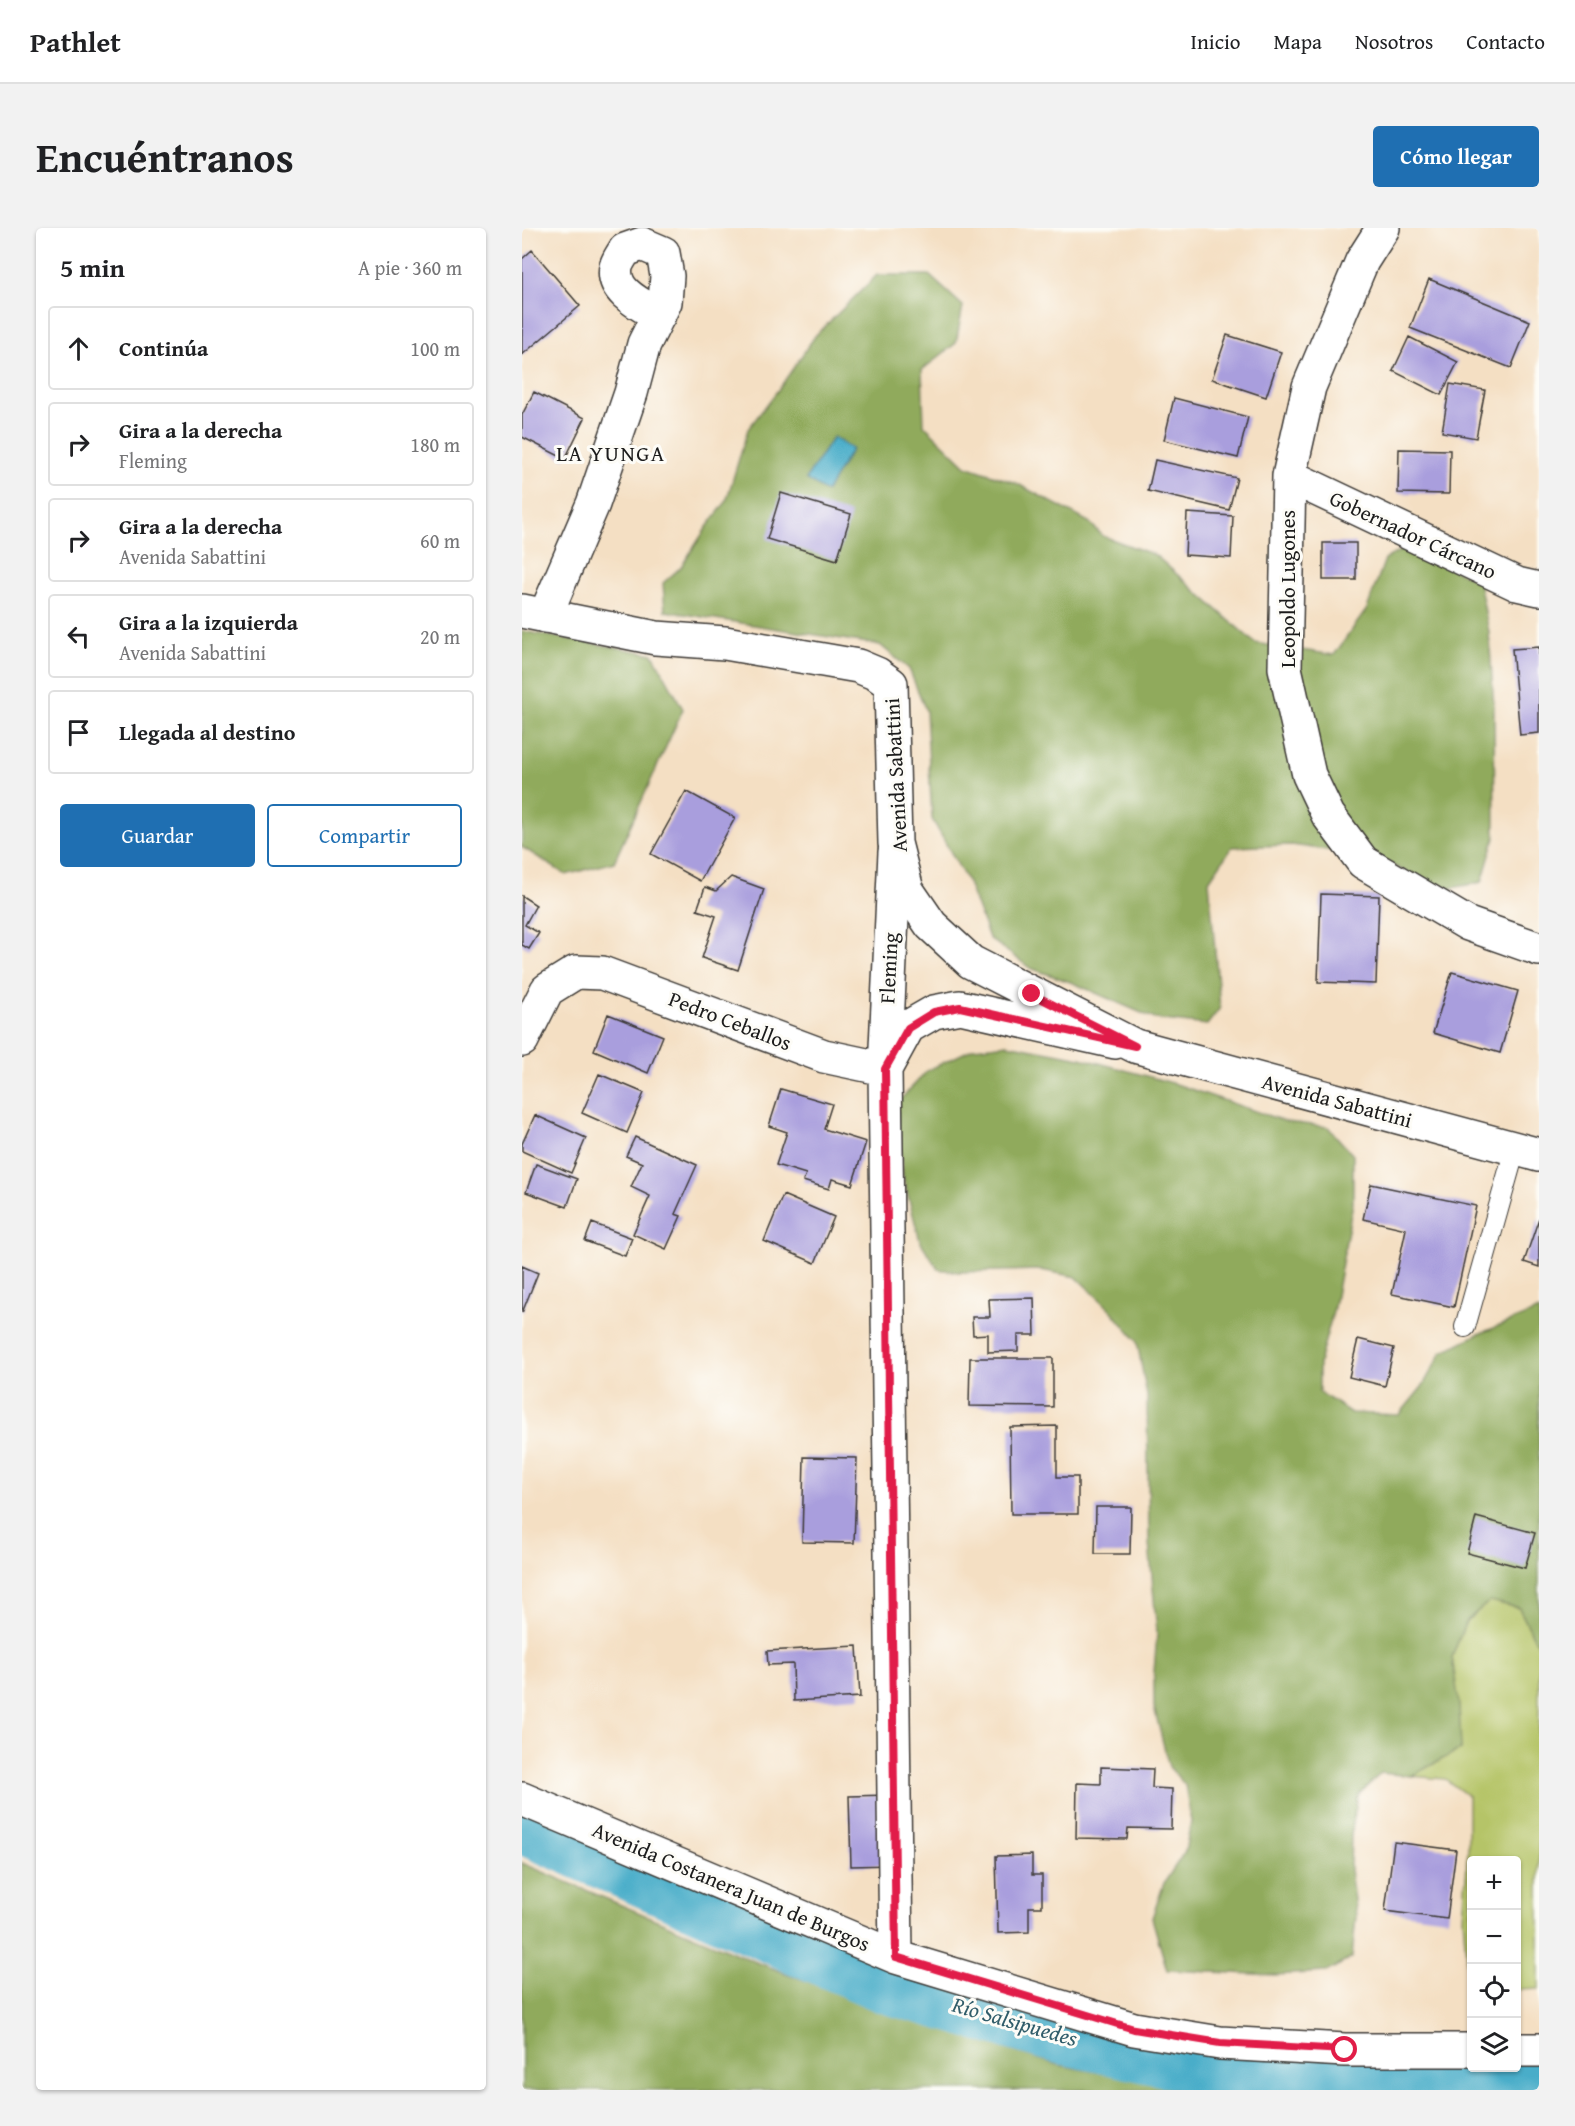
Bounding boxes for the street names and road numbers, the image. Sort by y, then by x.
street label: Gobernador Cárcano [1325,482,1502,587]
street label: Leopoldo Lugones [1272,510,1303,668]
street label: Avenida Sabattini [876,697,915,853]
street label: Fleming [871,931,906,1004]
street label: Pedro Ceballos [664,983,796,1058]
street label: Avenida Sabattini [1259,1066,1416,1135]
street label: Avenida Costanera Juan de Burgos [588,1814,875,1959]

